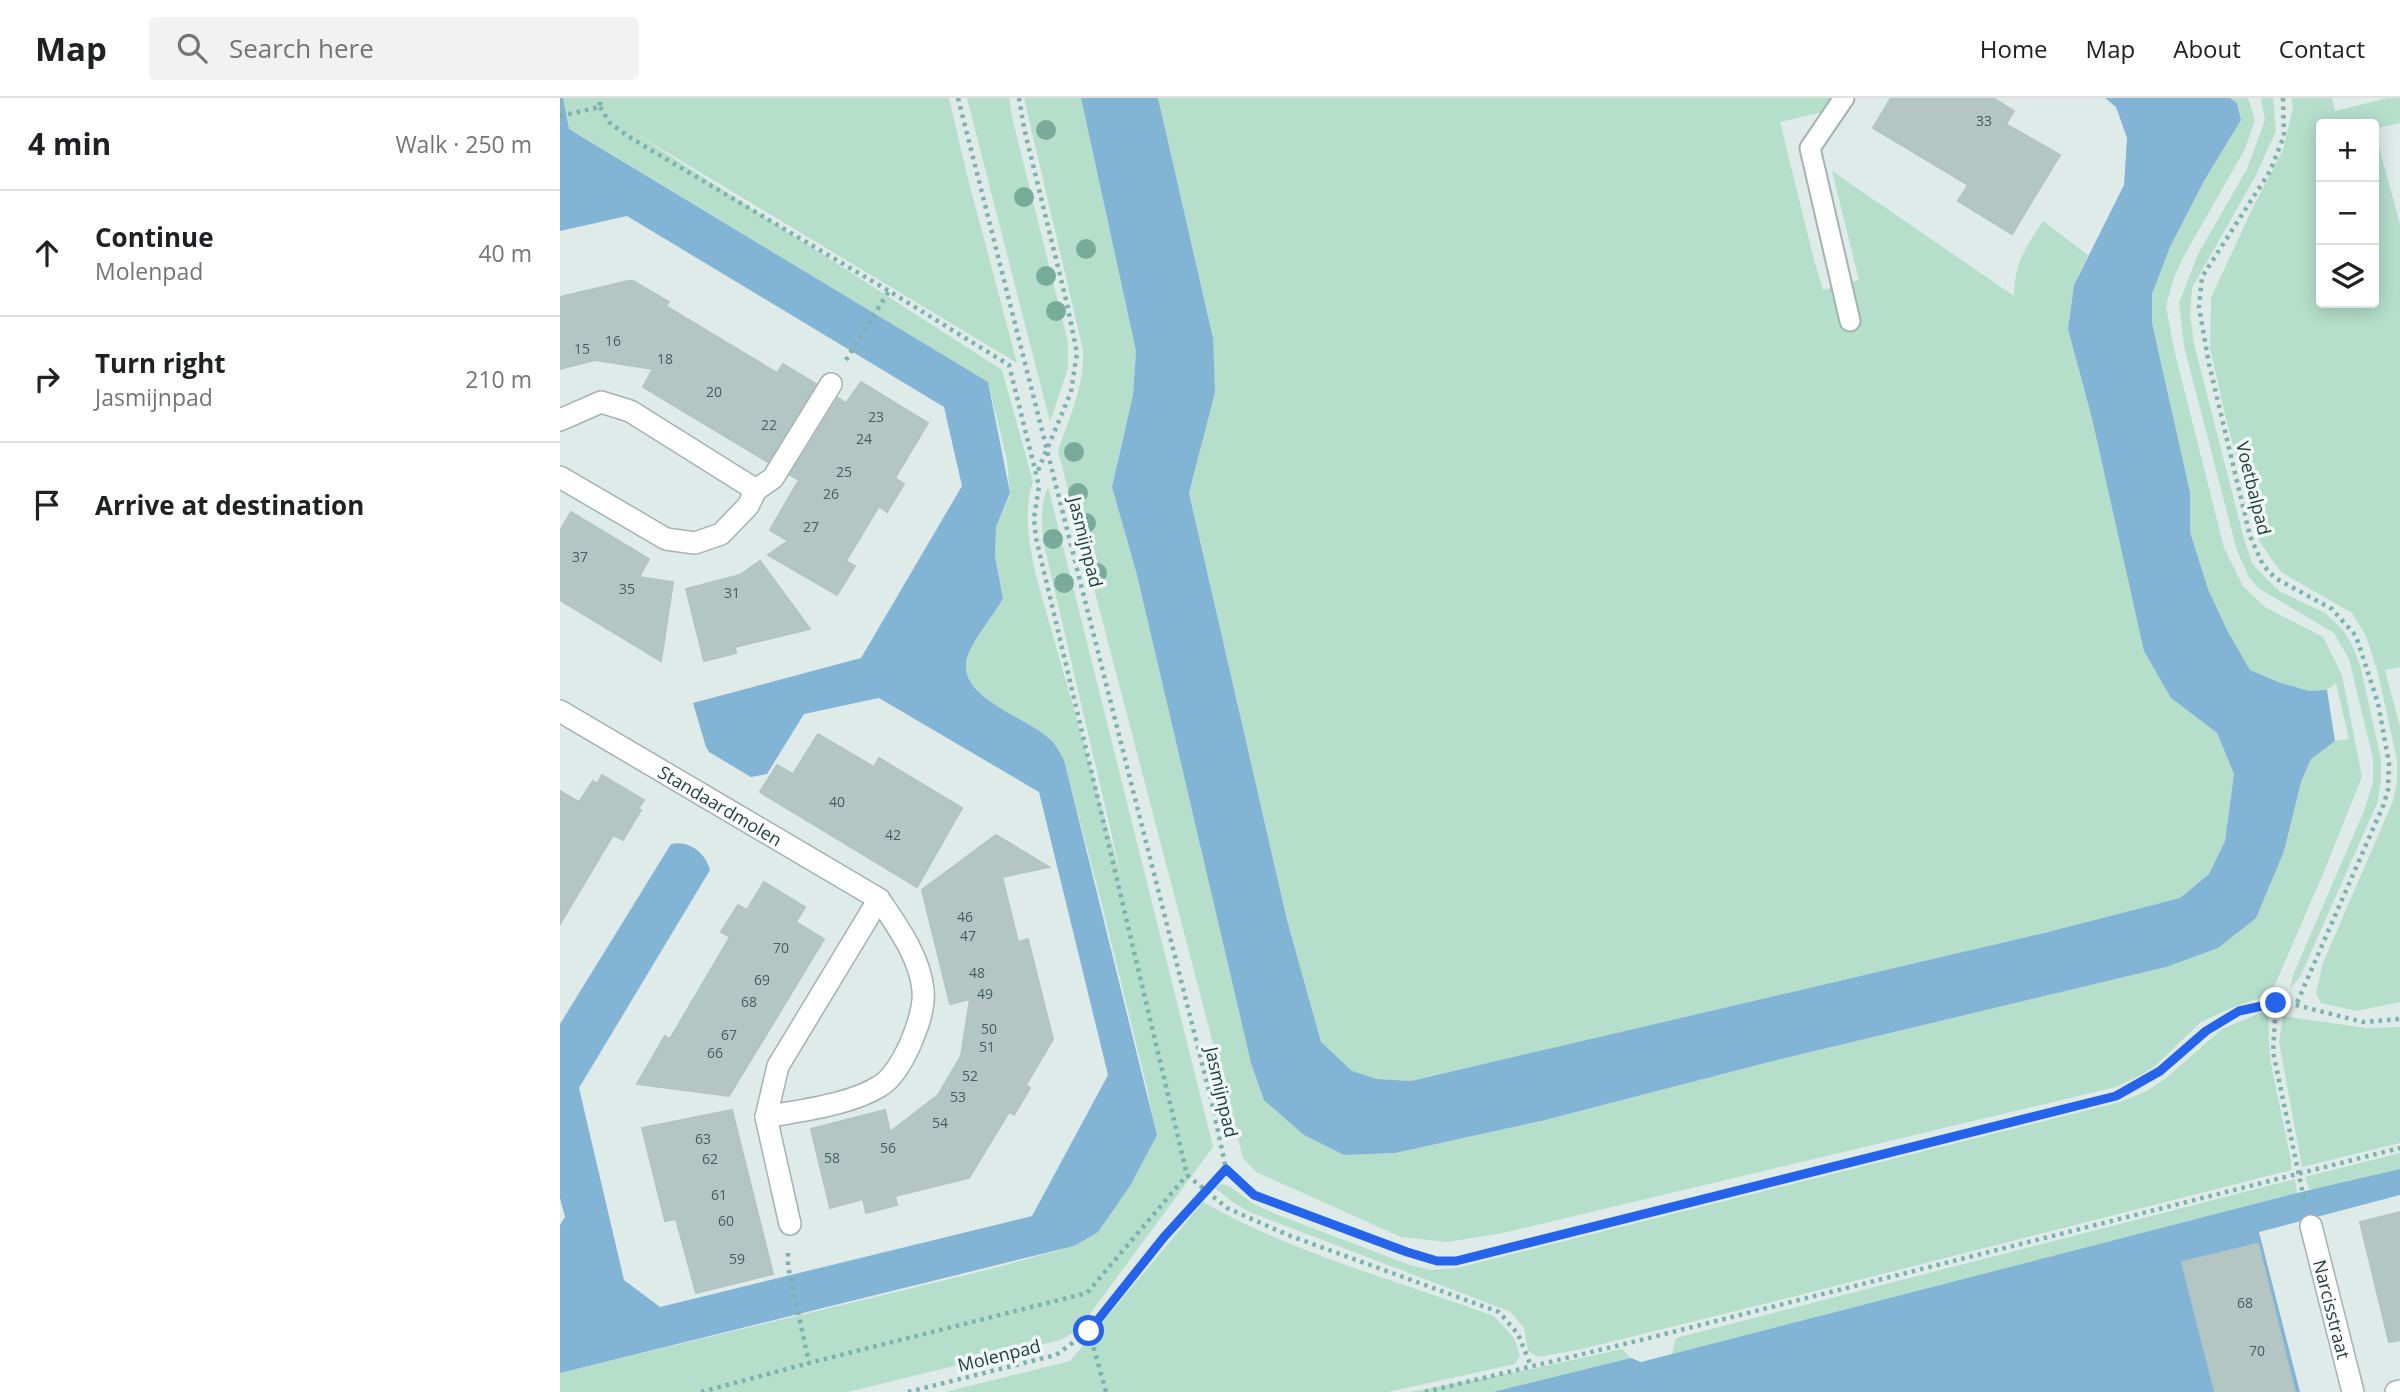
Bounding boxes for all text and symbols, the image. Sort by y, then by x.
search box [149,17,639,80]
text: Map [35,26,107,71]
icon: search [173,29,211,67]
text: Search here [229,30,374,66]
text: Home [1980,32,2048,65]
text: Map [2086,32,2135,65]
text: About [2173,32,2241,65]
text: Contact [2279,32,2365,65]
house number: 33 [1976,111,1992,130]
map controls [2316,119,2379,308]
button: + [2316,119,2379,182]
text: 4 min [28,123,111,164]
text: Walk · 250 m [395,128,532,160]
button: − [2316,182,2379,245]
text: Continue [95,219,214,255]
icon: ahead [28,234,66,272]
text: 40 m [478,237,532,269]
button: layers [2316,245,2379,308]
text: Molenpad [95,255,203,287]
house number: 16 [605,331,621,350]
house number: 15 [574,339,590,358]
text: Turn right [95,345,226,381]
house number: 18 [657,349,673,368]
icon: right [28,360,66,398]
text: 210 m [465,363,532,395]
text: Jasmijnpad [95,381,213,413]
house number: 20 [706,382,722,401]
house number: 23 [868,407,884,426]
house number: 22 [761,415,777,434]
house number: 24 [856,429,872,448]
street label: Voetbalpad [2231,439,2277,537]
house number: 25 [836,462,852,481]
house number: 26 [823,484,839,503]
icon: arrive [28,486,66,524]
text: Arrive at destination [95,487,364,523]
street label: Jasmijnpad [1063,492,1109,590]
house number: 27 [803,517,819,536]
house number: 37 [572,547,588,566]
house number: 35 [619,579,635,598]
house number: 31 [724,583,740,602]
street label: Standaardmolen [654,760,787,851]
house number: 40 [829,792,845,811]
house number: 42 [885,825,901,844]
house number: 46 [957,907,973,926]
house number: 47 [960,926,976,945]
house number: 70 [773,938,789,957]
house number: 48 [969,963,985,982]
house number: 69 [754,970,770,989]
house number: 49 [977,984,993,1003]
route end [2260,987,2291,1018]
house number: 68 [741,992,757,1011]
house number: 50 [981,1019,997,1038]
house number: 67 [721,1025,737,1044]
house number: 51 [979,1037,995,1056]
street label: Jasmijnpad [1199,1042,1244,1140]
house number: 66 [707,1043,723,1062]
house number: 52 [962,1066,978,1085]
house number: 53 [950,1087,966,1106]
house number: 54 [932,1113,948,1132]
house number: 63 [695,1129,711,1148]
house number: 56 [880,1138,896,1157]
house number: 58 [824,1148,840,1167]
house number: 62 [702,1149,718,1168]
house number: 61 [711,1185,727,1204]
house number: 60 [718,1211,734,1230]
house number: 59 [729,1249,745,1268]
street label: Narcisstraat [2308,1257,2356,1362]
house number: 68 [2237,1293,2253,1312]
route start [1073,1315,1104,1346]
street label: Molenpad [955,1333,1043,1377]
house number: 70 [2249,1341,2265,1360]

